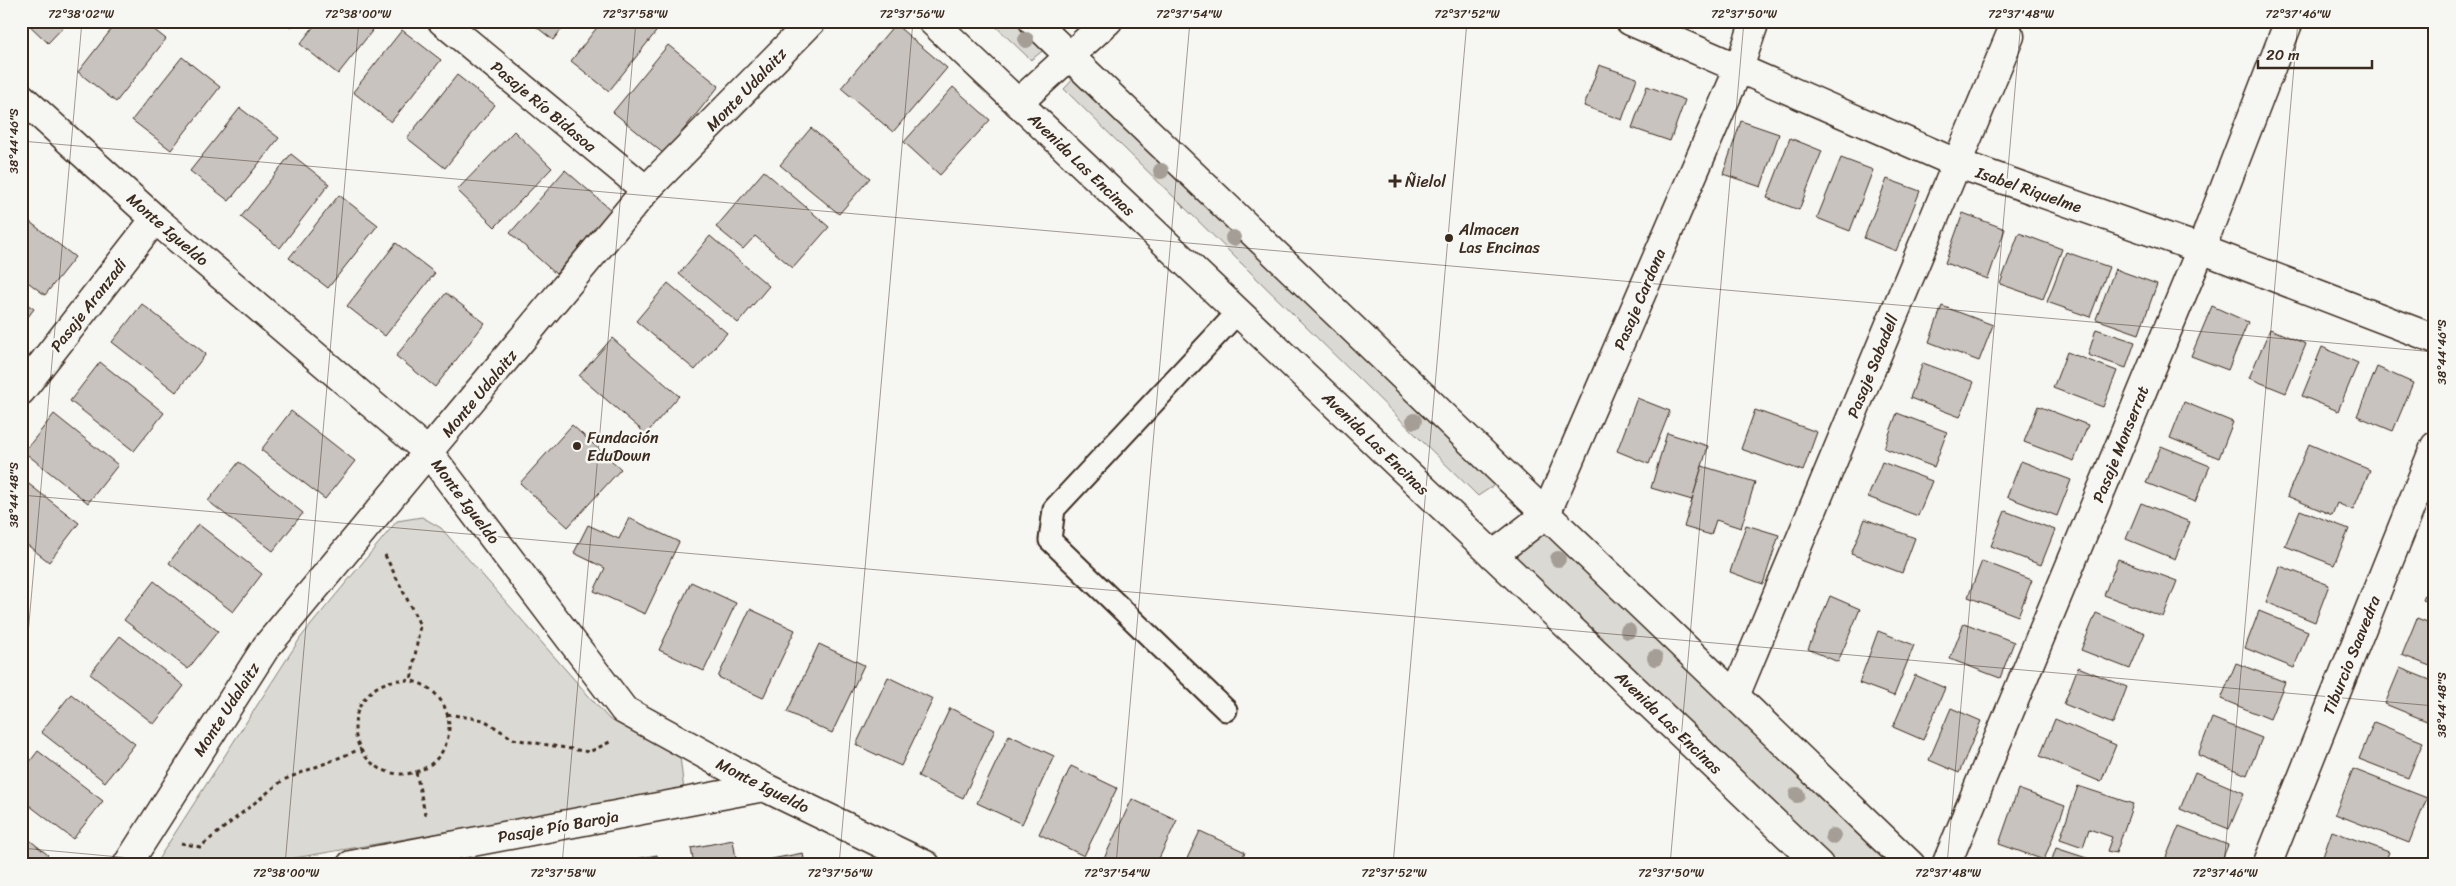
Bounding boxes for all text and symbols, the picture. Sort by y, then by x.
text: 72°38'02"W [48,3,115,25]
text: 72°38'00"W [325,3,392,25]
text: 72°37'58"W [602,3,669,25]
text: 72°37'56"W [879,3,945,25]
text: 72°37'54"W [1156,3,1223,25]
text: 72°37'52"W [1434,3,1500,25]
text: 72°37'50"W [1711,3,1778,25]
text: 72°37'48"W [1988,3,2055,25]
text: 72°37'46"W [2265,3,2331,25]
scale bar [2258,38,2372,70]
street label: Monte Udalaitz [698,40,795,138]
text: 20 m [2266,42,2300,68]
street label: Pasaje Río Bidasoa [484,53,604,160]
street label: Avenida Las Encinas [1020,104,1143,224]
text: 38°44'46"S [3,108,25,174]
street label: Isabel Riquelme [1971,157,2086,221]
place label: Ñielol [1405,167,1446,196]
marker: Ñielol [1389,175,1401,187]
street label: Monte Igueldo [120,185,215,274]
place label: Almacen Las Encinas [1458,215,1541,262]
marker: Almacen Las Encinas [1443,232,1455,244]
street label: Pasaje Cardona [1605,244,1674,355]
street label: Pasaje Aranzadi [42,252,135,359]
street label: Pasaje Sabadell [1838,309,1907,423]
text: 38°44'46"S [2431,319,2453,385]
street label: Monte Udalaitz [434,342,525,444]
street label: Pasaje Monserrat [2084,381,2157,507]
street label: Avenida Las Encinas [1314,383,1437,503]
place label: Fundación EduDown [587,423,659,470]
marker: Fundación EduDown [571,440,583,452]
street label: Monte Igueldo [423,452,508,551]
text: 38°44'48"S [3,462,25,528]
street label: Tiburcio Saavedra [2314,590,2389,719]
street label: Monte Udalaitz [185,656,268,762]
street label: Avenida Las Encinas [1607,662,1730,782]
text: 38°44'48"S [2431,672,2453,738]
street label: Monte Igueldo [711,749,815,821]
street label: Pasaje Pío Baroja [495,802,621,851]
text: 72°38'00"W [253,862,320,884]
text: 72°37'58"W [530,862,597,884]
text: 72°37'56"W [807,862,873,884]
text: 72°37'54"W [1084,862,1151,884]
text: 72°37'52"W [1361,862,1427,884]
text: 72°37'50"W [1638,862,1705,884]
text: 72°37'48"W [1915,862,1982,884]
text: 72°37'46"W [2192,862,2258,884]

